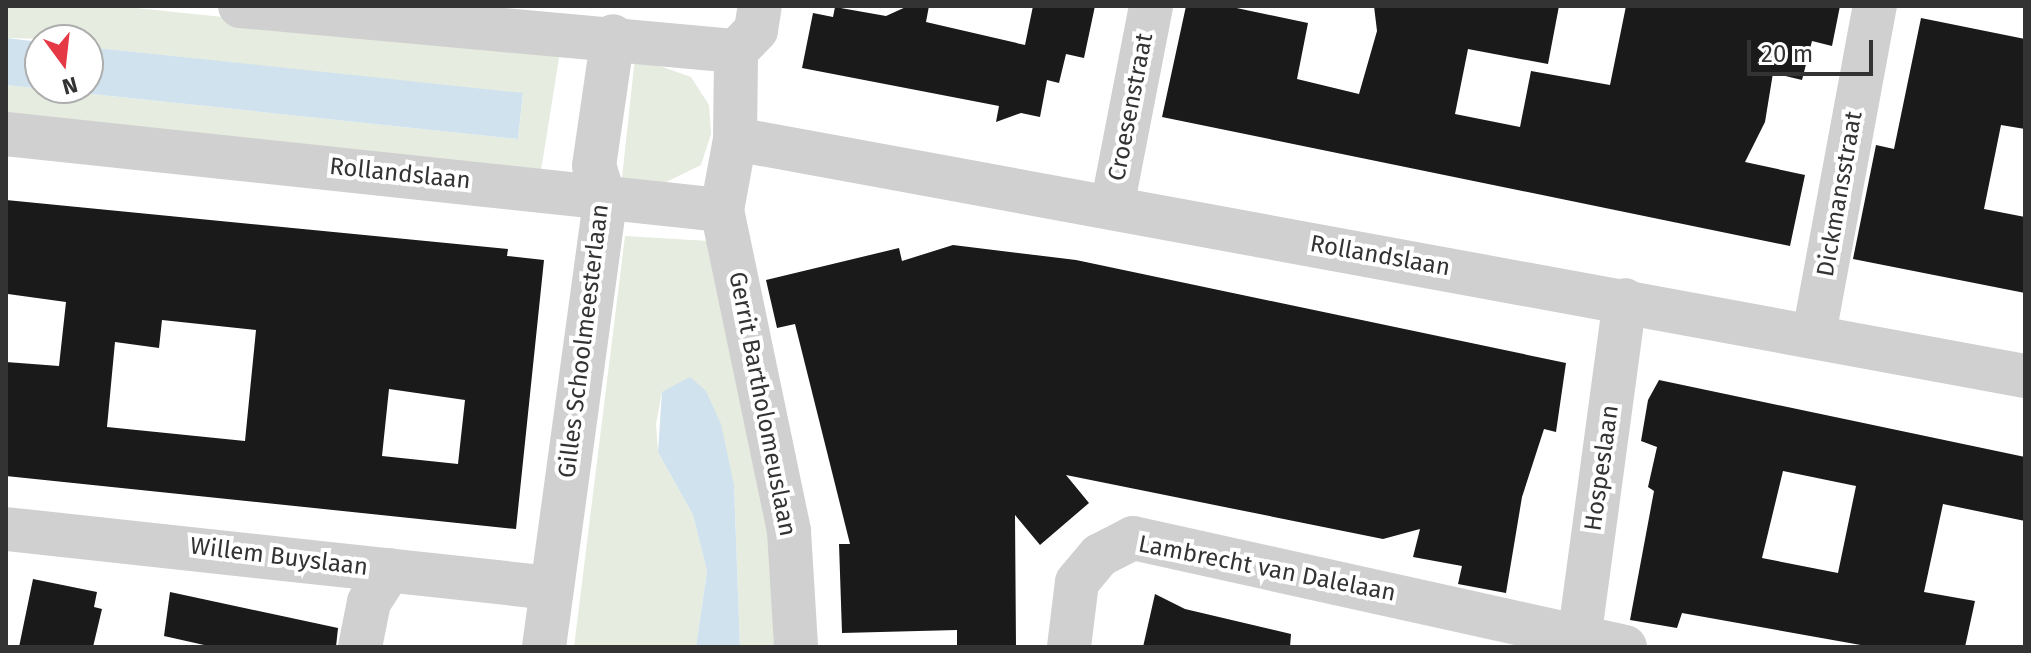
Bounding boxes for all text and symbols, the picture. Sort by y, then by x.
north arrow [24,24,104,104]
scale bar [1751,24,1877,74]
street label: Croesenstraat [1103,31,1159,183]
text: 20 m [1761,40,1813,68]
text: N [59,71,80,101]
street label: Dickmansstraat [1811,109,1869,279]
street label: Rollandslaan [328,152,472,196]
street label: Gilles Schoolmeesterlaan [553,202,615,480]
street label: Rollandslaan [1308,230,1452,282]
street label: Gerrit Bartholomeuslaan [722,269,802,539]
street label: Hospeslaan [1579,403,1625,533]
street label: Lambrecht van Dalelaan [1136,530,1398,608]
street label: Willem Buyslaan [188,532,370,582]

